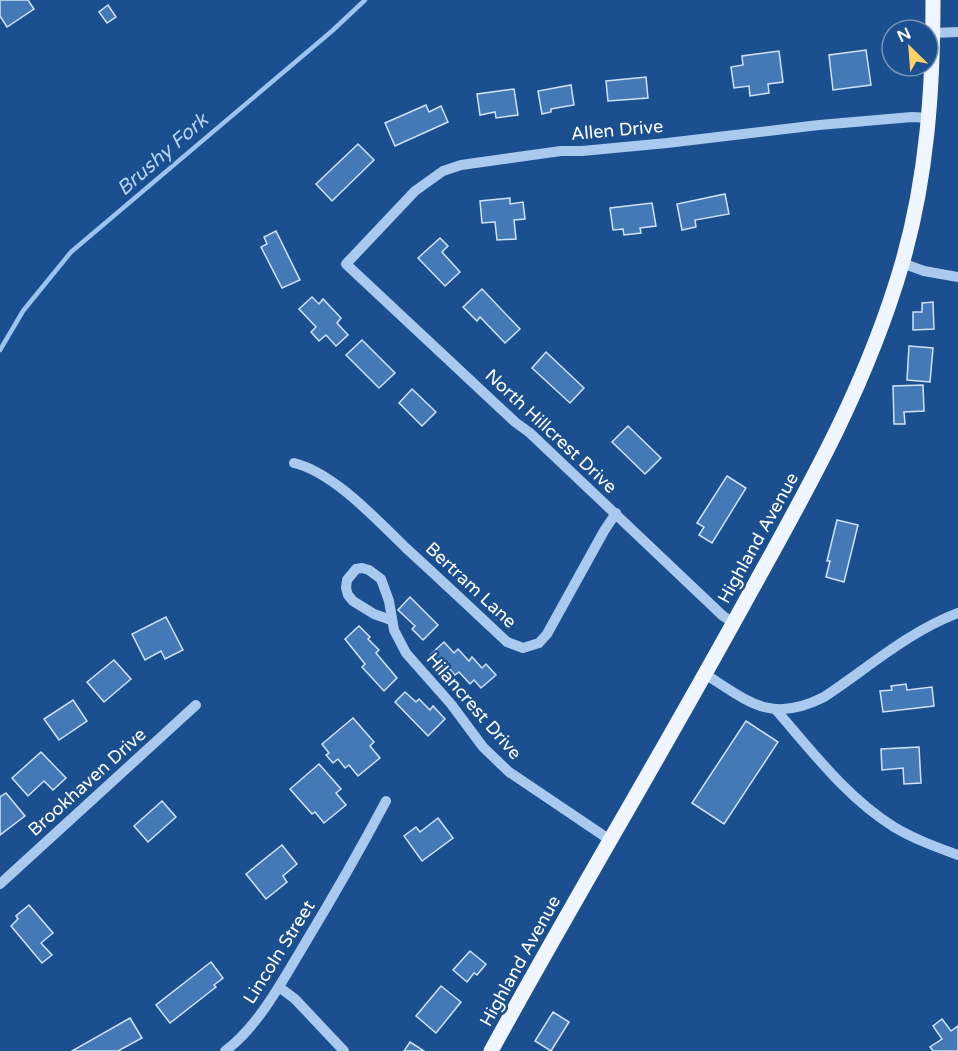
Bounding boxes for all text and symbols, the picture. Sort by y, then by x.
north arrow [880,18,940,78]
text: N [894,24,914,47]
water label: Brushy Fork [112,107,215,201]
street label: Allen Drive [570,115,664,145]
street label: North Hillcrest Drive [480,364,622,498]
street label: Highland Avenue [713,469,803,607]
street label: Bertram Lane [421,537,521,633]
street label: Hilancrest Drive [422,648,526,764]
street label: Brookhaven Drive [23,723,151,841]
street label: Highland Avenue [475,892,565,1030]
street label: Lincoln Street [238,896,320,1008]

